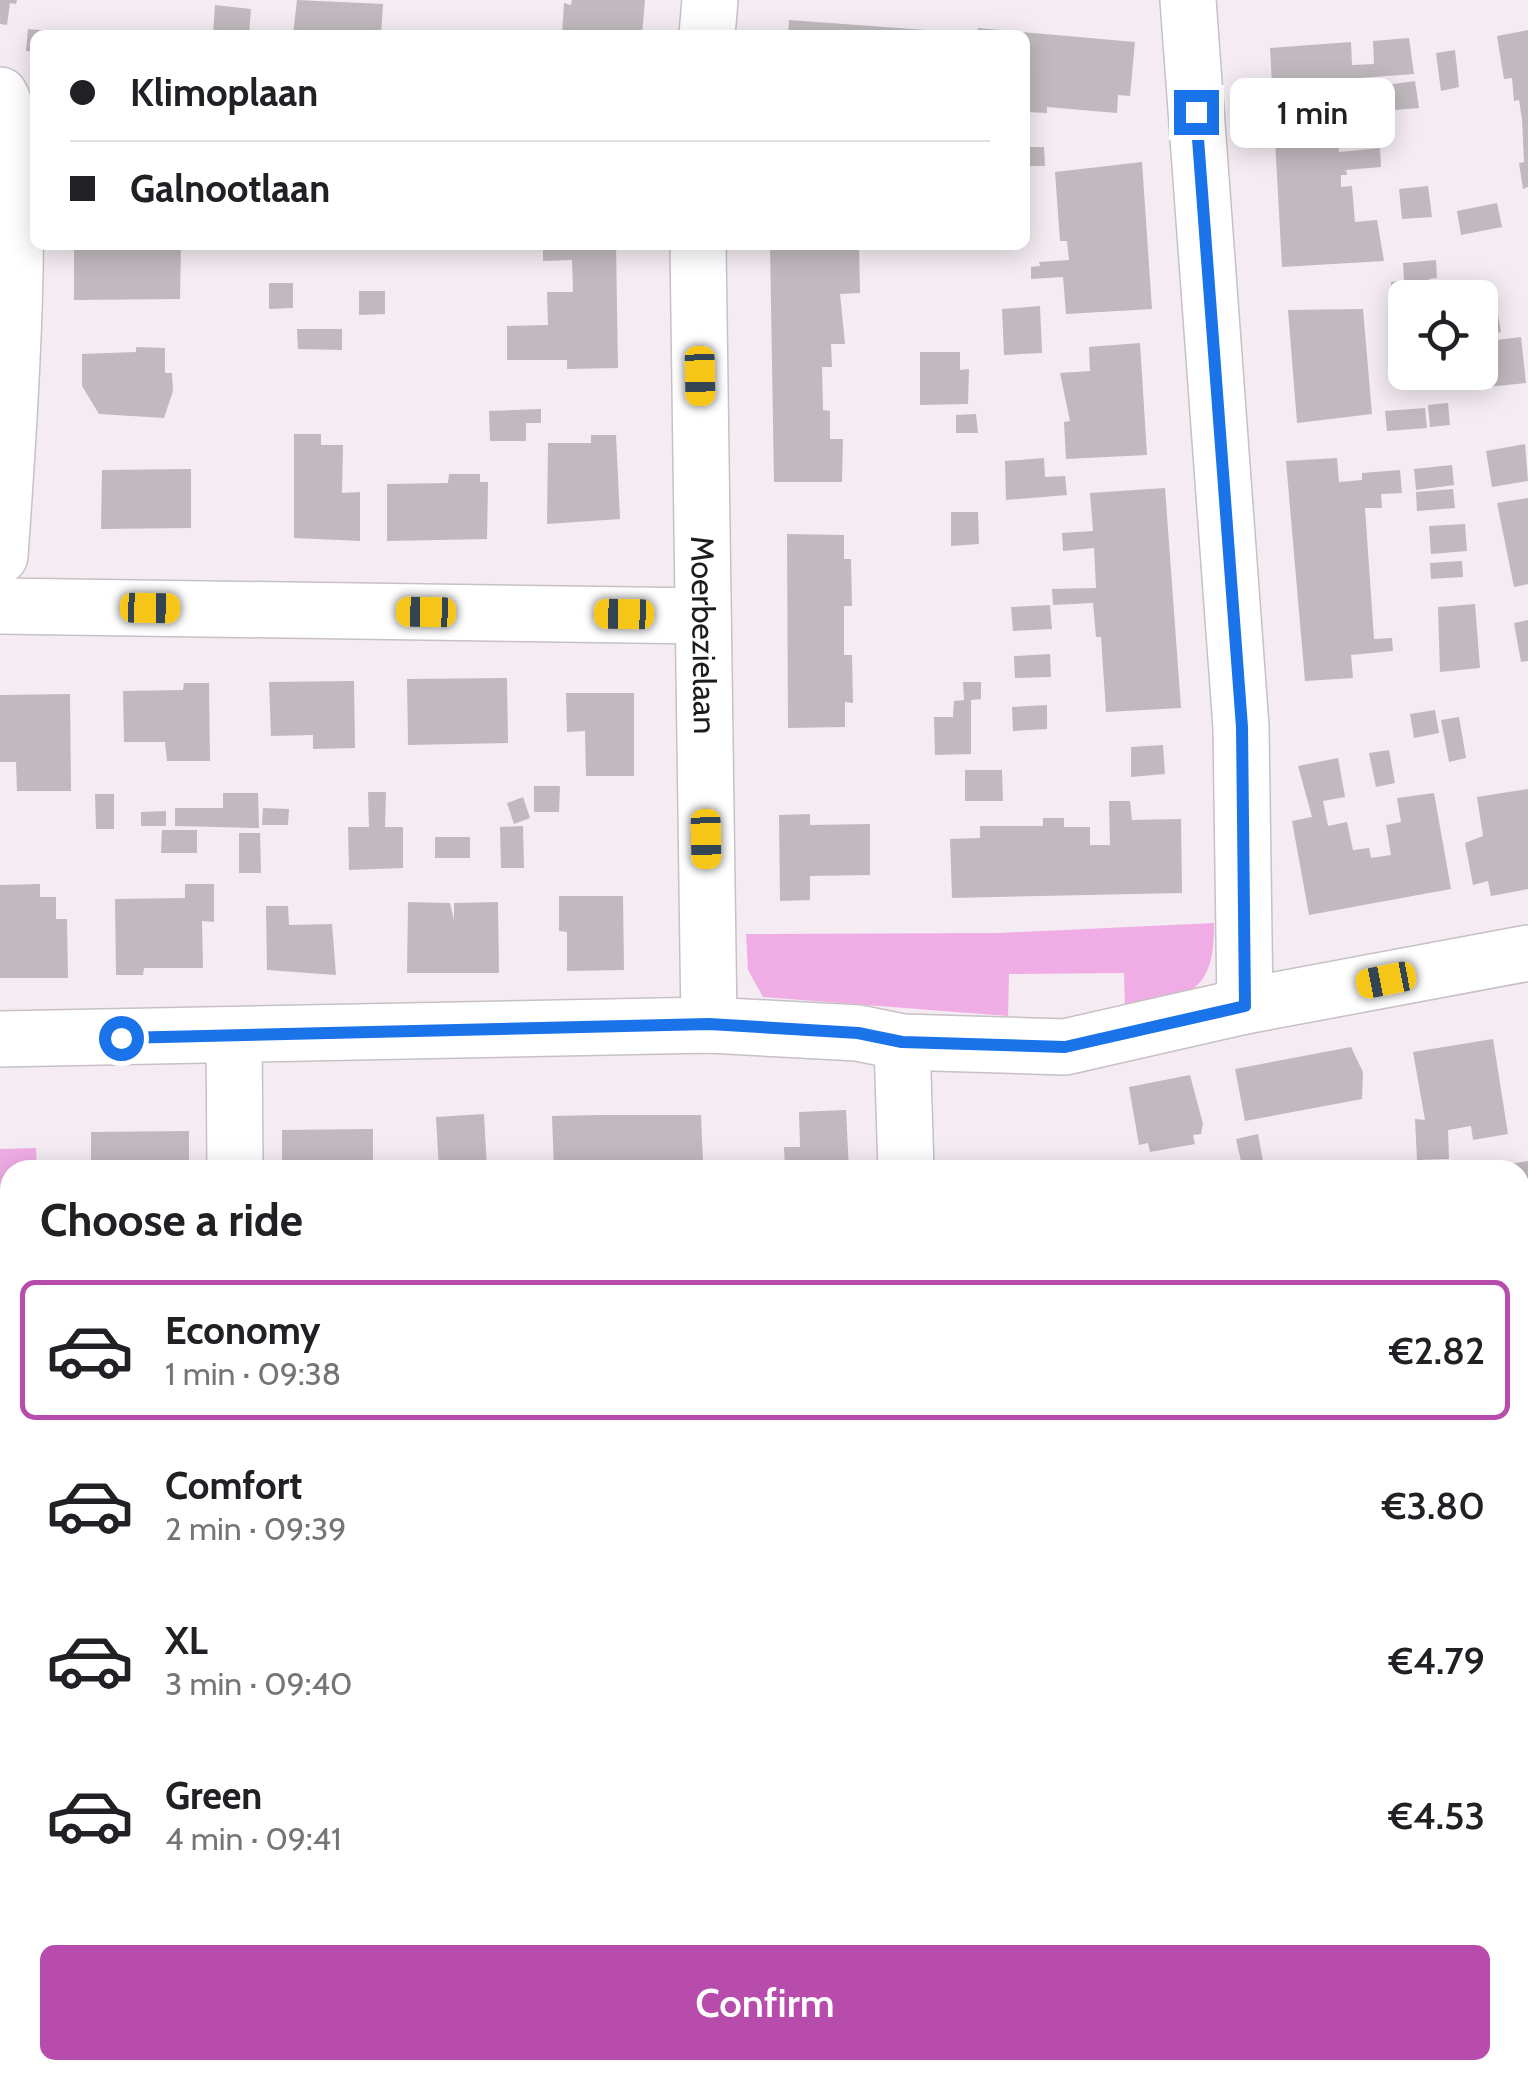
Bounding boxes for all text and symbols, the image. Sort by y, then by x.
text: Klimoplaan [130,69,318,116]
callout: 1 min [1231,77,1396,147]
route end [1174,90,1219,135]
text: 1 min [1277,93,1348,132]
text: Galnootlaan [130,165,330,212]
map controls [1388,280,1498,390]
button: locate [1388,280,1498,390]
car [684,346,716,406]
street label: Moerbezielaan [683,536,725,734]
car [120,592,180,624]
car [396,596,456,628]
car [594,598,654,630]
car [690,809,722,869]
car [1354,960,1418,1000]
route start [99,1016,144,1061]
text: Choose a ride [40,1193,303,1247]
icon: car [45,1305,135,1395]
text: Economy [165,1307,320,1354]
text: €2.82 [1389,1327,1485,1374]
text: 1 min · 09:38 [165,1354,341,1393]
icon: car [45,1460,135,1550]
text: Comfort [165,1462,302,1509]
text: €3.80 [1382,1482,1485,1529]
text: 2 min · 09:39 [165,1509,346,1548]
icon: car [45,1615,135,1705]
text: XL [165,1617,208,1664]
text: €4.79 [1389,1637,1485,1684]
text: 3 min · 09:40 [165,1664,352,1703]
icon: car [45,1770,135,1860]
text: Green [165,1772,262,1819]
text: €4.53 [1388,1792,1485,1839]
text: 4 min · 09:41 [165,1819,342,1858]
button: Confirm [40,1945,1490,2060]

